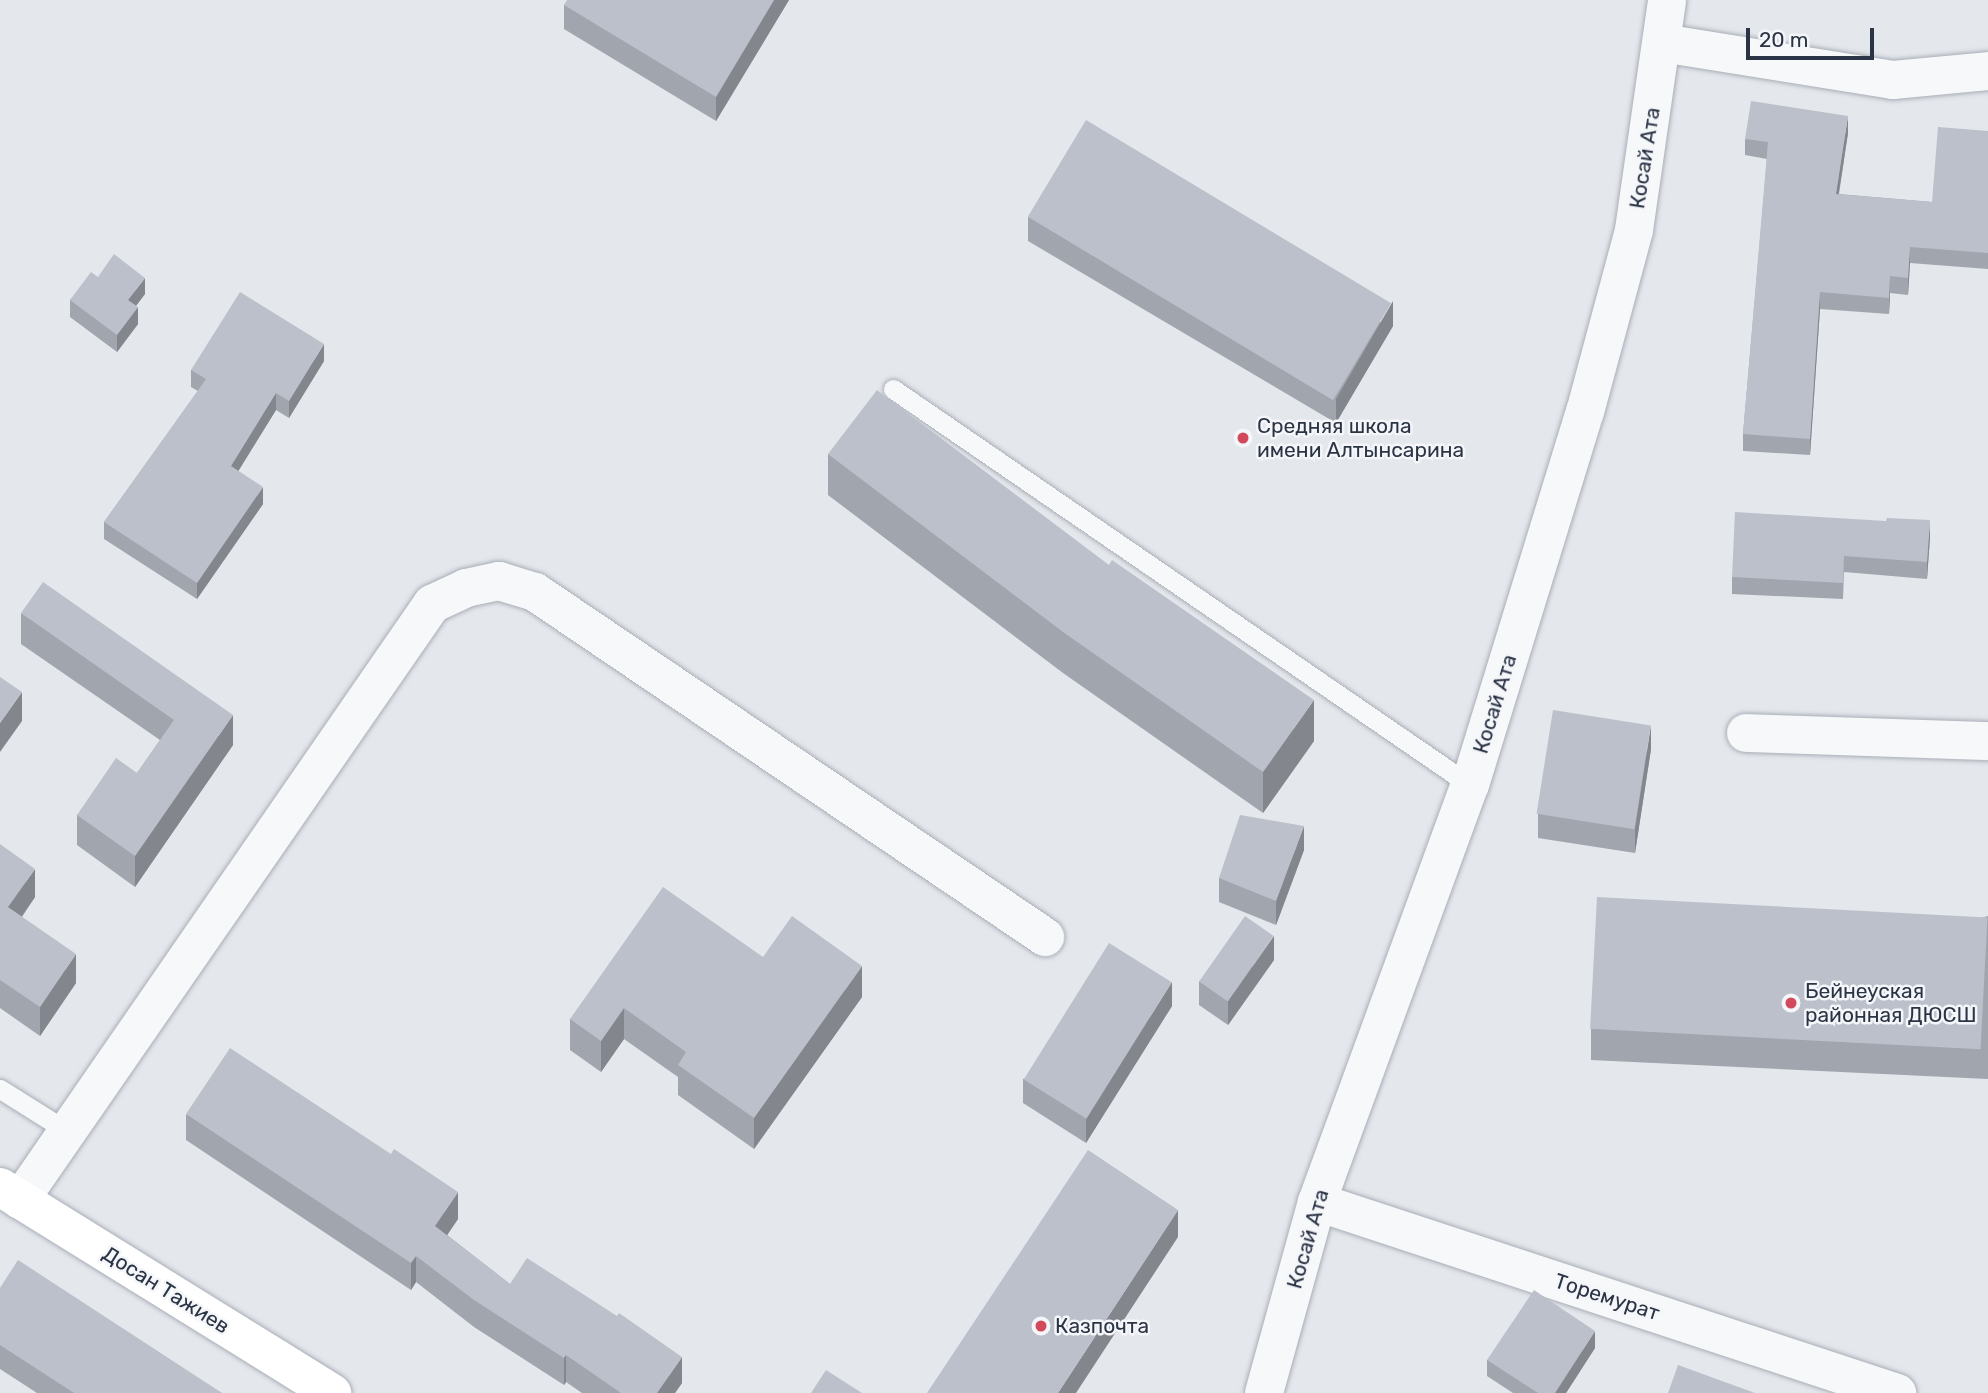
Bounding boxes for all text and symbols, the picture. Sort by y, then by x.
scale bar [1750,14,1878,58]
text: 20 m [1759,27,1808,52]
street label: Косай Ата [1625,105,1665,211]
place label: Средняя школа имени Алтынсарина [1257,413,1464,463]
marker: Средняя школа имени Алтынсарина [1235,430,1251,446]
street label: Косай Ата [1468,651,1522,757]
place label: Бейнеуская районная ДЮСШ [1805,978,1977,1028]
marker: Бейнеуская районная ДЮСШ [1783,995,1799,1011]
street label: Косай Ата [1282,1186,1334,1292]
street label: Досан Тажиев [98,1241,234,1339]
street label: Торемурат [1551,1268,1663,1326]
place label: Казпочта [1055,1313,1149,1339]
marker: Казпочта [1033,1318,1049,1334]

